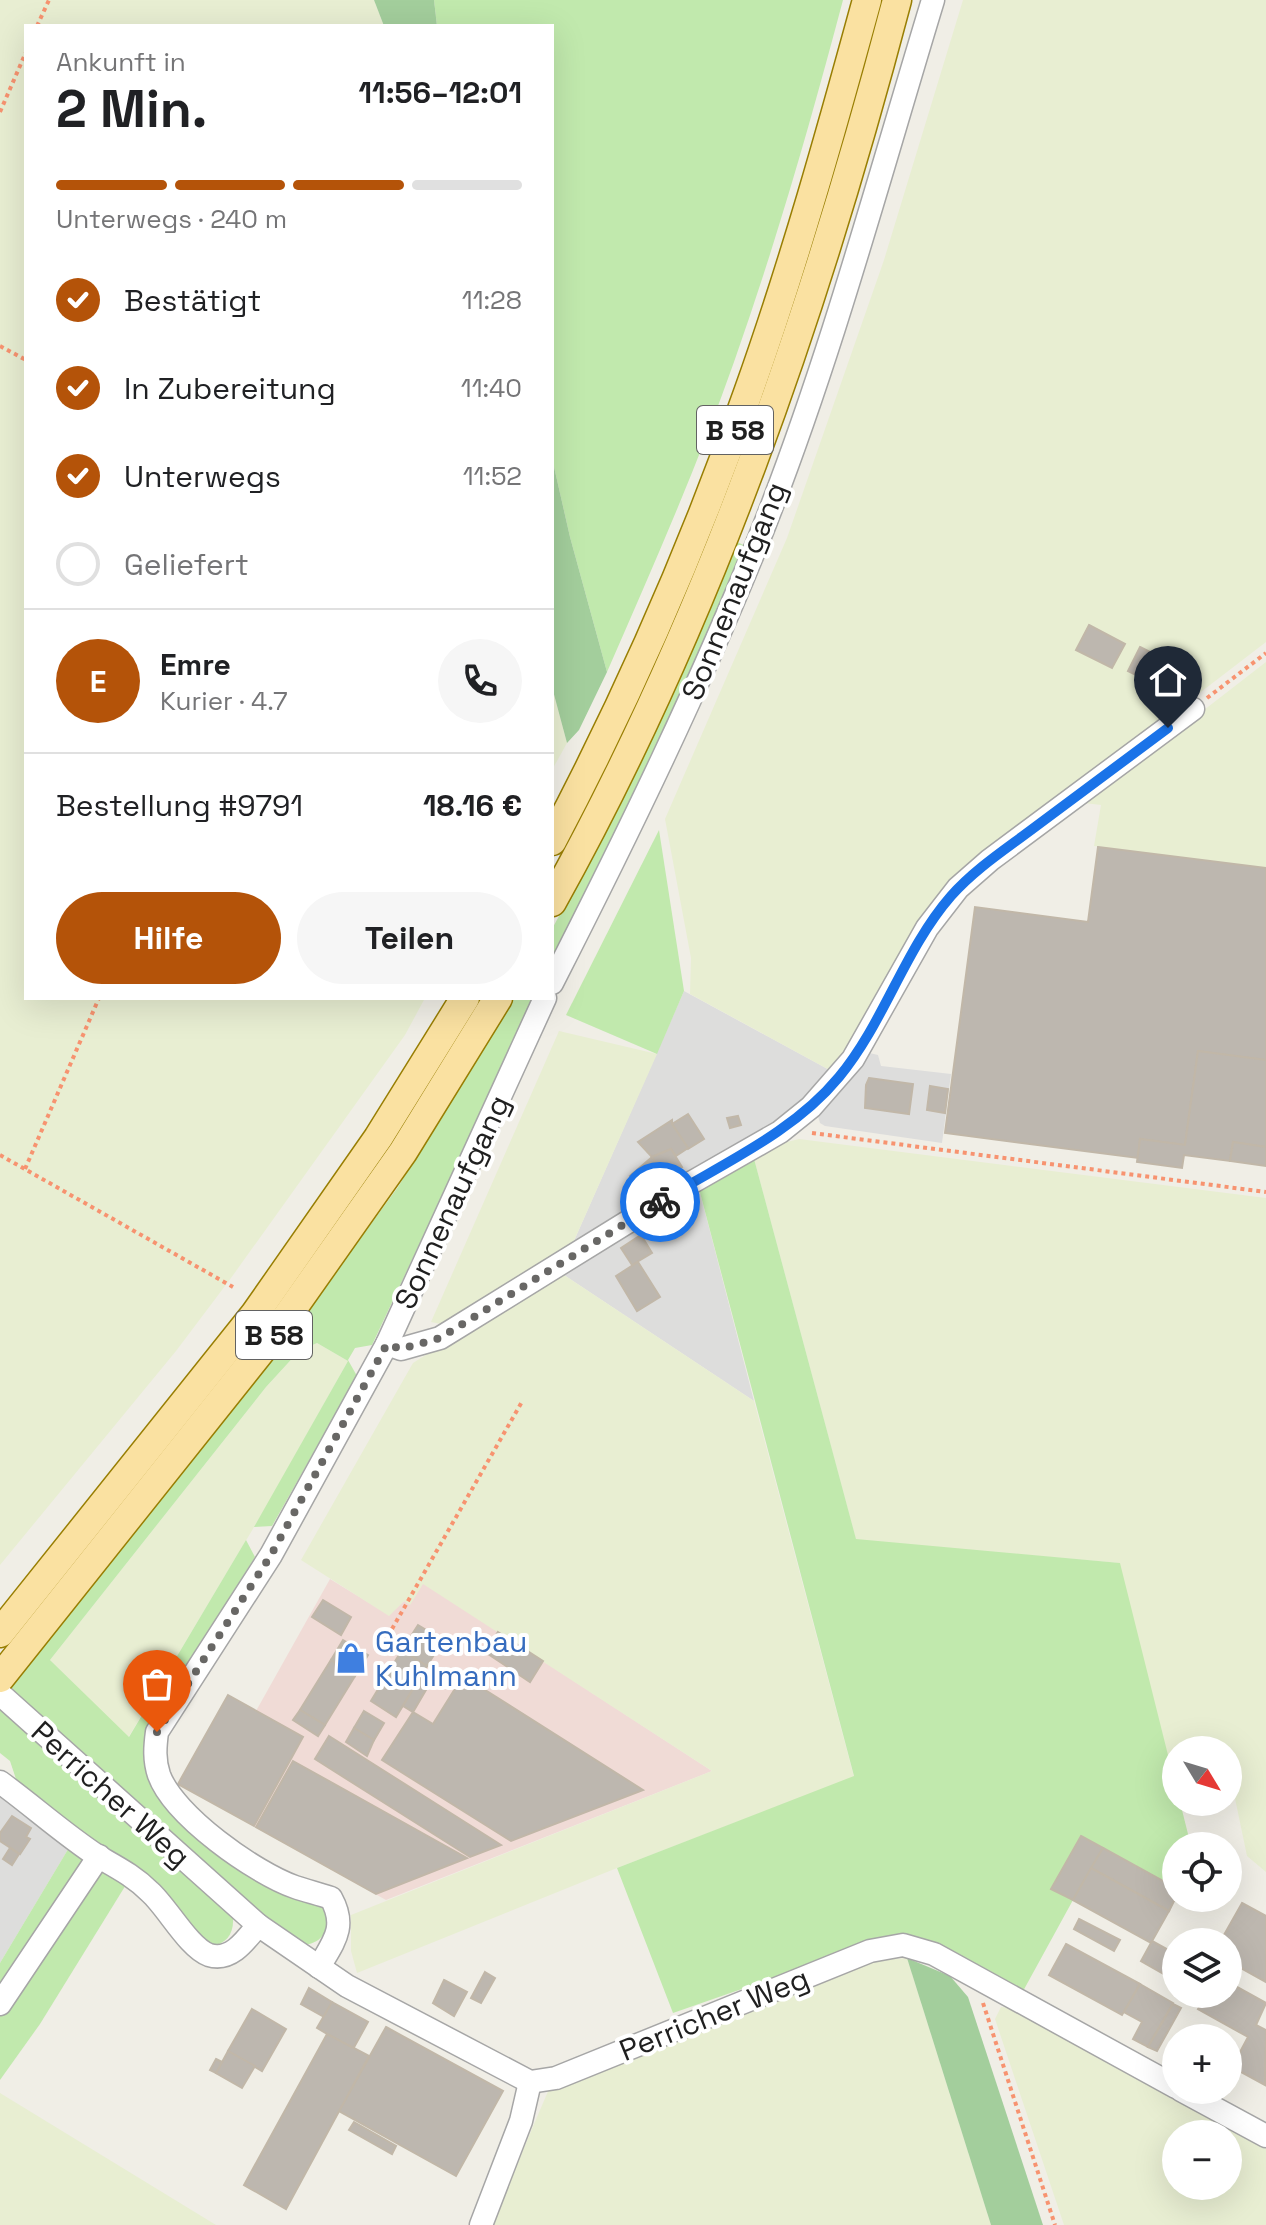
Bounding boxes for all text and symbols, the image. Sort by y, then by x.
text: Ankunft in [56,45,186,79]
text: 11:56–12:01 [359,73,522,112]
text: 2 Min. [56,76,207,142]
text: Unterwegs · 240 m [56,202,287,236]
icon: check [56,278,100,322]
text: Bestätigt [124,281,261,320]
text: 11:28 [462,283,522,317]
icon: check [56,366,100,410]
text: In Zubereitung [124,369,336,408]
text: 11:40 [461,371,522,405]
road number: B 58 [697,406,773,454]
icon: check [56,454,100,498]
text: Unterwegs [124,457,281,496]
text: 11:52 [463,459,522,493]
street label: Sonnenaufgang [673,476,795,706]
text: Geliefert [124,545,249,584]
button: phone [438,639,522,723]
text: Emre [160,645,231,684]
pin [1134,646,1202,728]
icon: home [1146,658,1190,702]
text: E [90,662,106,701]
text: Kurier · 4.7 [160,684,288,718]
text: Bestellung #9791 [56,786,303,825]
text: 18.16 € [423,786,522,825]
button: Hilfe [56,892,281,984]
button: Teilen [297,892,522,984]
street label: Sonnenaufgang [385,1089,519,1315]
courier [620,1162,700,1242]
icon: bike [638,1180,682,1224]
road number: B 58 [236,1311,312,1359]
place label: Gartenbau Kuhlmann [375,1622,527,1695]
shop icon: Gartenbau Kuhlmann [334,1641,368,1675]
pin [123,1650,191,1732]
icon: bag [135,1662,179,1706]
street label: Perricher Weg [23,1712,199,1876]
north arrow [1162,1736,1242,1816]
map controls [1162,1736,1242,2200]
button: locate [1162,1832,1242,1912]
button: layers [1162,1928,1242,2008]
street label: Perricher Weg [614,1958,814,2070]
button: + [1162,2024,1242,2104]
button: − [1162,2120,1242,2200]

